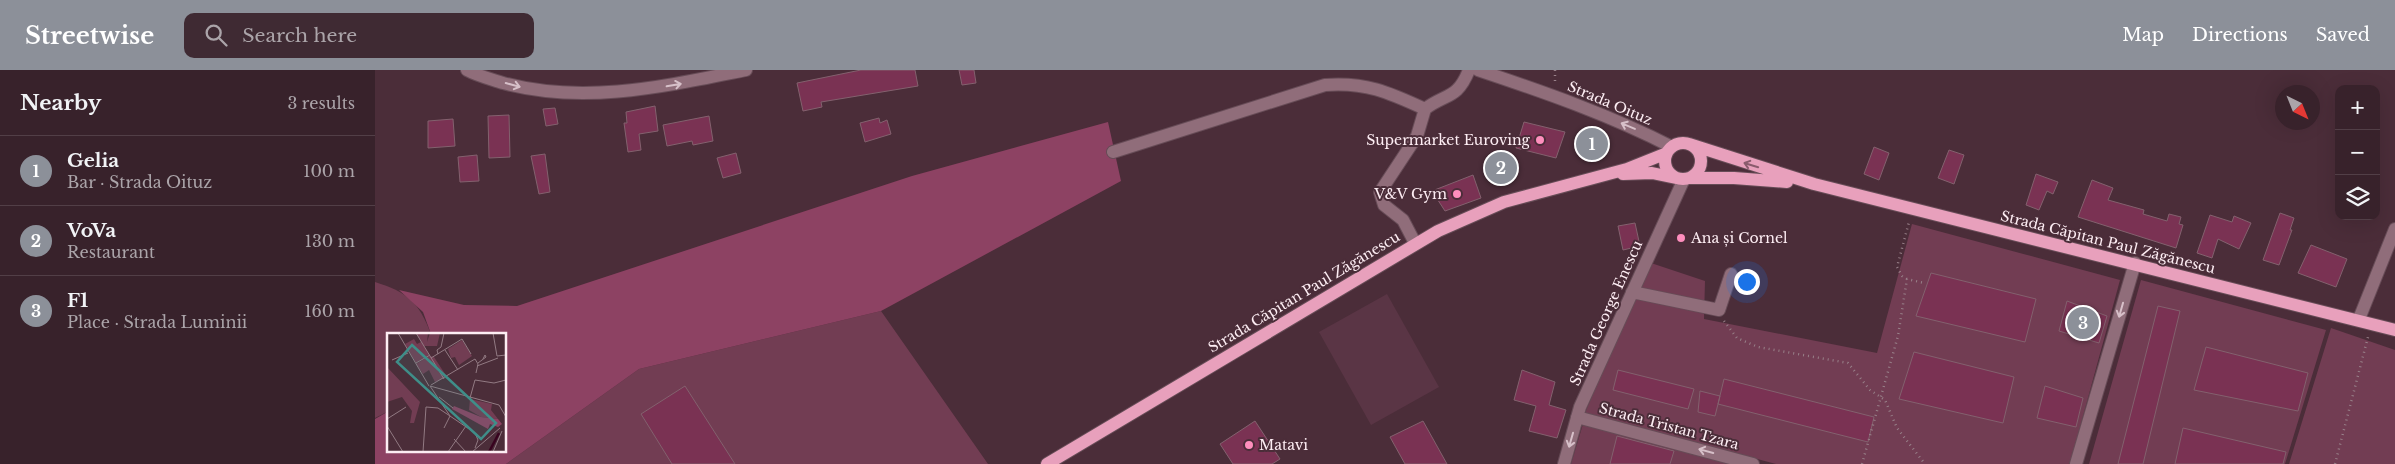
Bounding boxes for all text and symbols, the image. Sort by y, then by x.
search box [184,13,534,58]
text: Streetwise [25,21,154,50]
icon: search [202,21,230,49]
text: Search here [242,24,357,47]
text: Map [2122,24,2164,46]
text: Directions [2192,24,2288,46]
text: Saved [2316,24,2370,46]
street label: Strada Oituz [1565,77,1655,129]
one-way arrow [666,80,682,90]
one-way arrow [504,81,520,91]
north arrow [2275,85,2320,130]
map controls [2335,85,2380,220]
button: + [2335,85,2380,130]
text: Nearby [20,90,101,116]
text: 3 results [287,93,355,113]
one-way arrow [1621,120,1636,129]
pin: 1 [1576,125,1608,163]
button: − [2335,130,2380,175]
place label: Supermarket Euroving [1366,131,1531,149]
marker: Supermarket Euroving [1534,134,1546,146]
text: Gelia [67,149,119,172]
pin: 2 [1485,149,1517,187]
one-way arrow [1743,160,1759,170]
text: 1 [33,161,39,181]
text: 100 m [303,161,355,181]
text: Bar · Strada Oituz [67,172,212,192]
button: layers [2335,175,2380,220]
place label: V&V Gym [1373,185,1447,203]
marker: V&V Gym [1451,188,1463,200]
street label: Strada Căpitan Paul Zăgănescu [1999,207,2218,278]
text: VoVa [67,219,116,242]
street label: Strada Căpitan Paul Zăgănescu [1205,227,1404,356]
place label: Ana și Cornel [1690,229,1788,247]
text: 2 [31,231,41,251]
text: 130 m [305,231,355,251]
marker: Ana și Cornel [1675,232,1687,244]
street label: Strada George Enescu [1566,237,1646,388]
text: Restaurant [67,242,155,262]
your location [1734,269,1760,295]
text: F1 [67,289,88,312]
text: 3 [31,301,41,321]
text: 160 m [304,301,355,321]
one-way arrow [2116,301,2125,317]
pin: 3 [2067,304,2099,342]
text: Place · Strada Luminii [67,312,247,332]
inset map [387,333,506,452]
street label: Strada Tristan Tzara [1597,399,1741,453]
one-way arrow [1565,432,1575,448]
place label: Matavi [1259,436,1308,454]
marker: Matavi [1243,439,1255,451]
one-way arrow [1698,446,1714,456]

